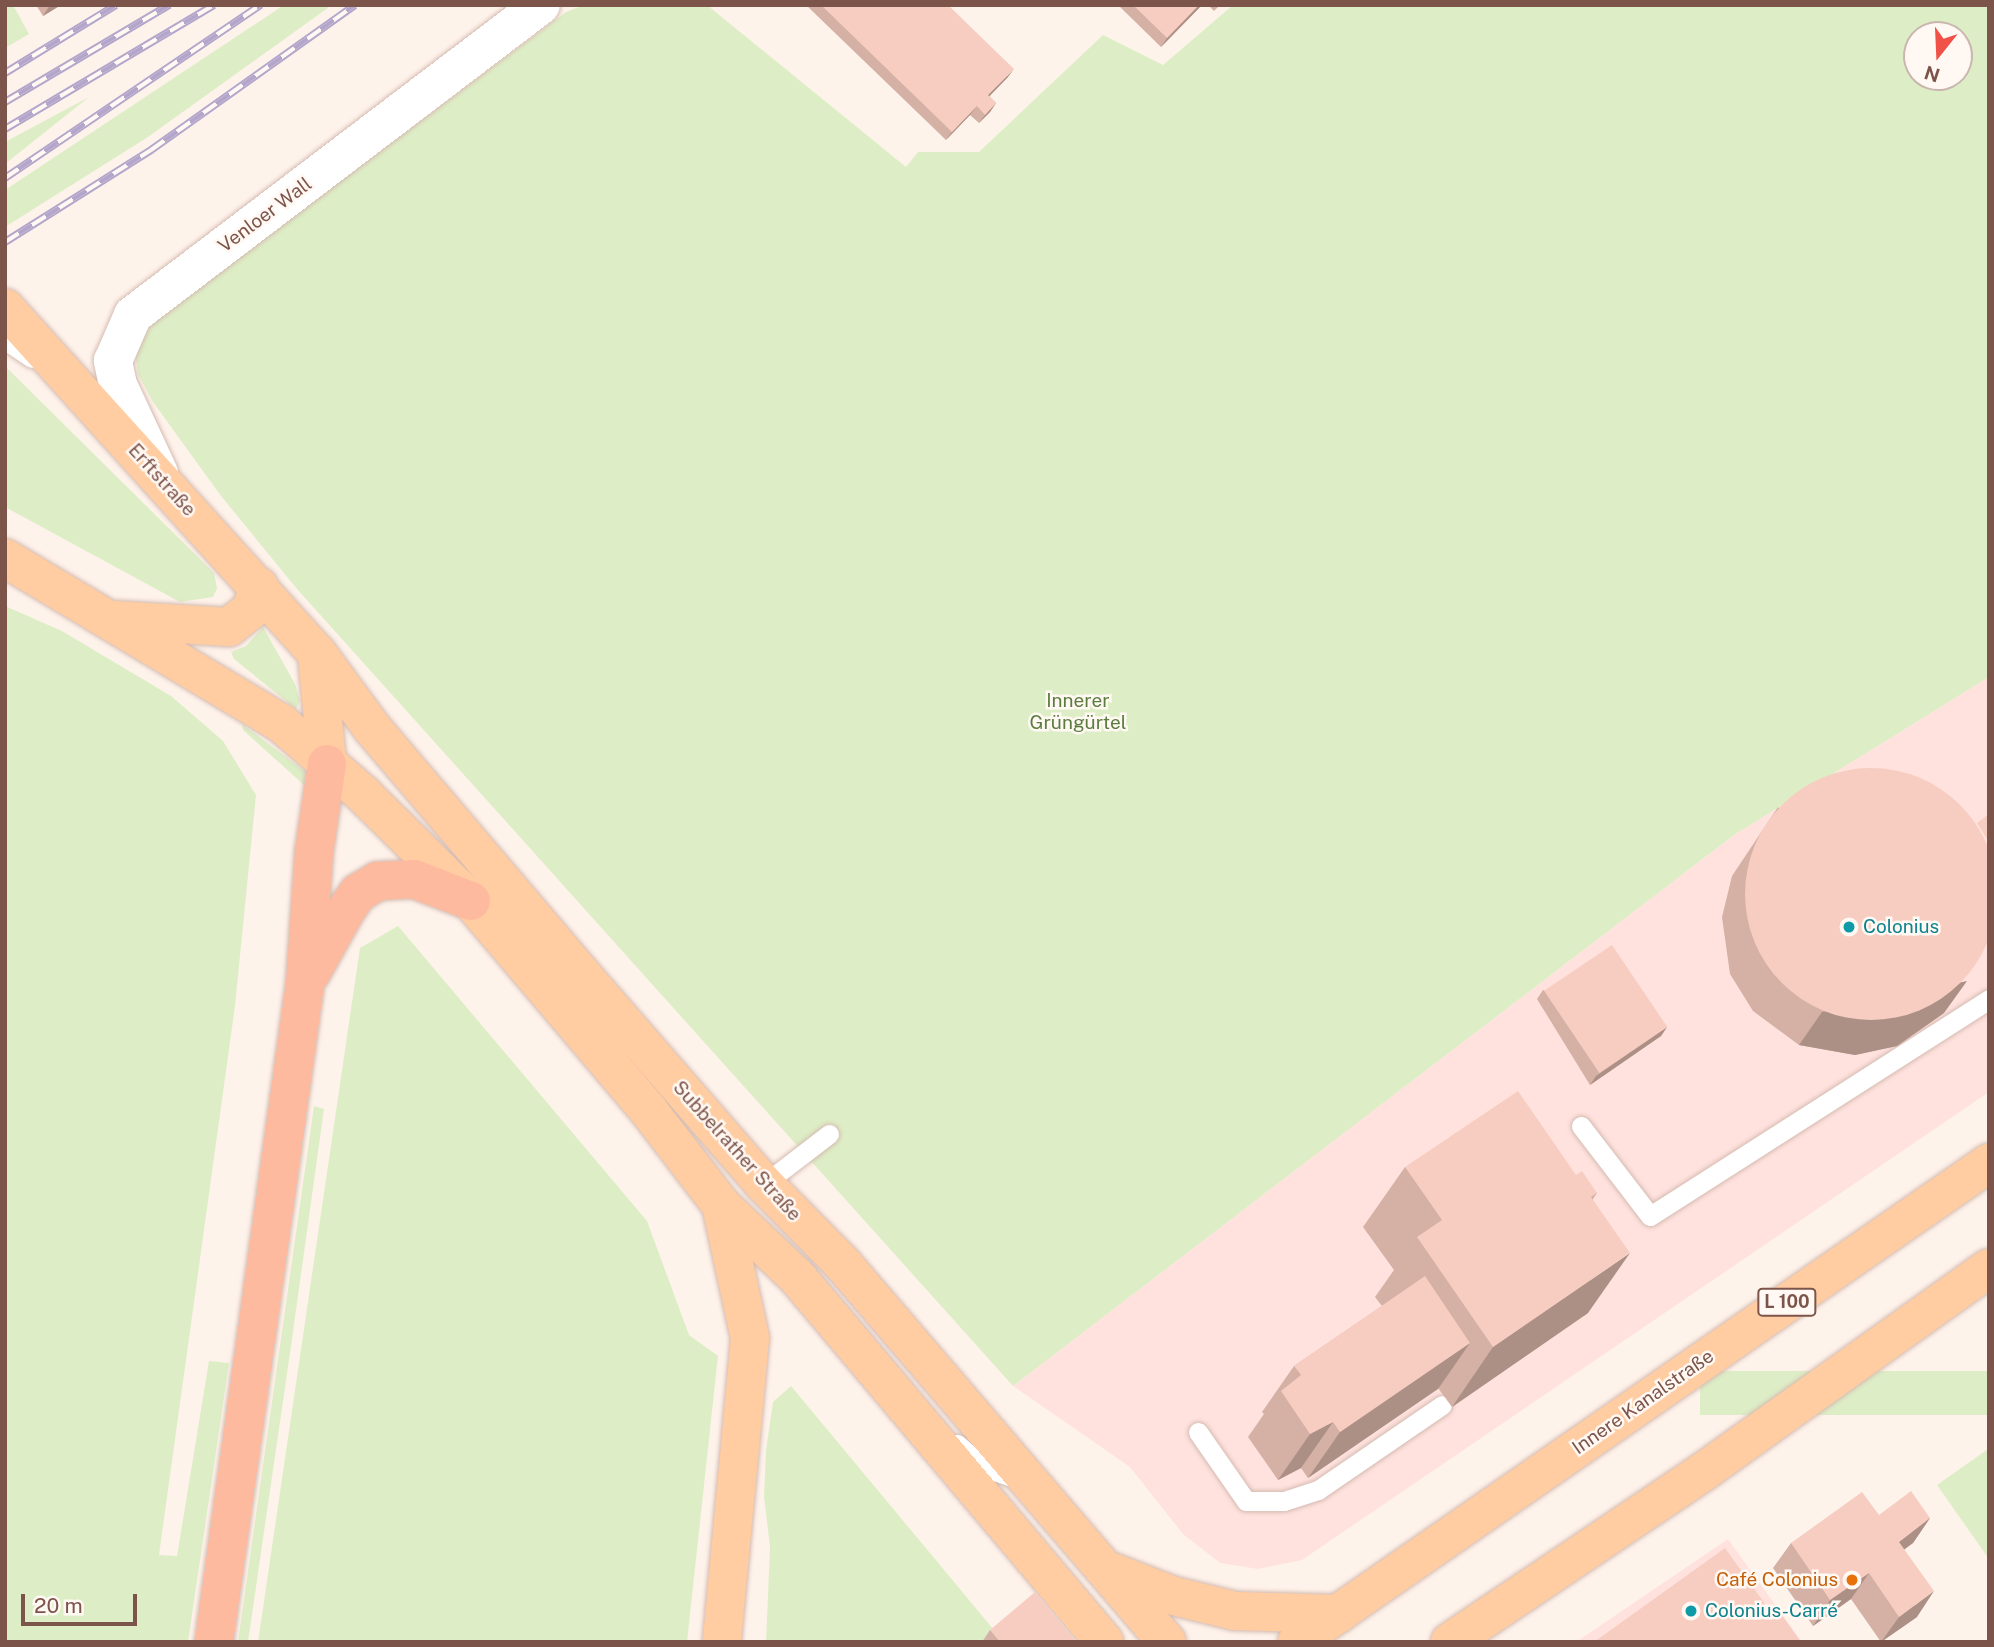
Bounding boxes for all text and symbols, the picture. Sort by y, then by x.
north arrow [1903,21,1973,91]
text: N [1922,61,1943,87]
street label: Venloer Wall [214,172,316,258]
street label: Erftstraße [123,439,201,521]
park label: Innerer Grüngürtel [1030,690,1126,734]
place label: Colonius [1863,916,1939,938]
marker: Colonius [1841,919,1857,935]
street label: Subbelrather Straße [668,1076,806,1226]
road number: L 100 [1757,1288,1817,1316]
street label: Innere Kanalstraße [1568,1345,1718,1459]
place label: Café Colonius [1716,1569,1838,1591]
marker: Café Colonius [1844,1572,1860,1588]
scale bar [24,1580,140,1624]
text: 20 m [34,1593,83,1618]
place label: Colonius-Carré [1705,1600,1838,1622]
marker: Colonius-Carré [1683,1603,1699,1619]

